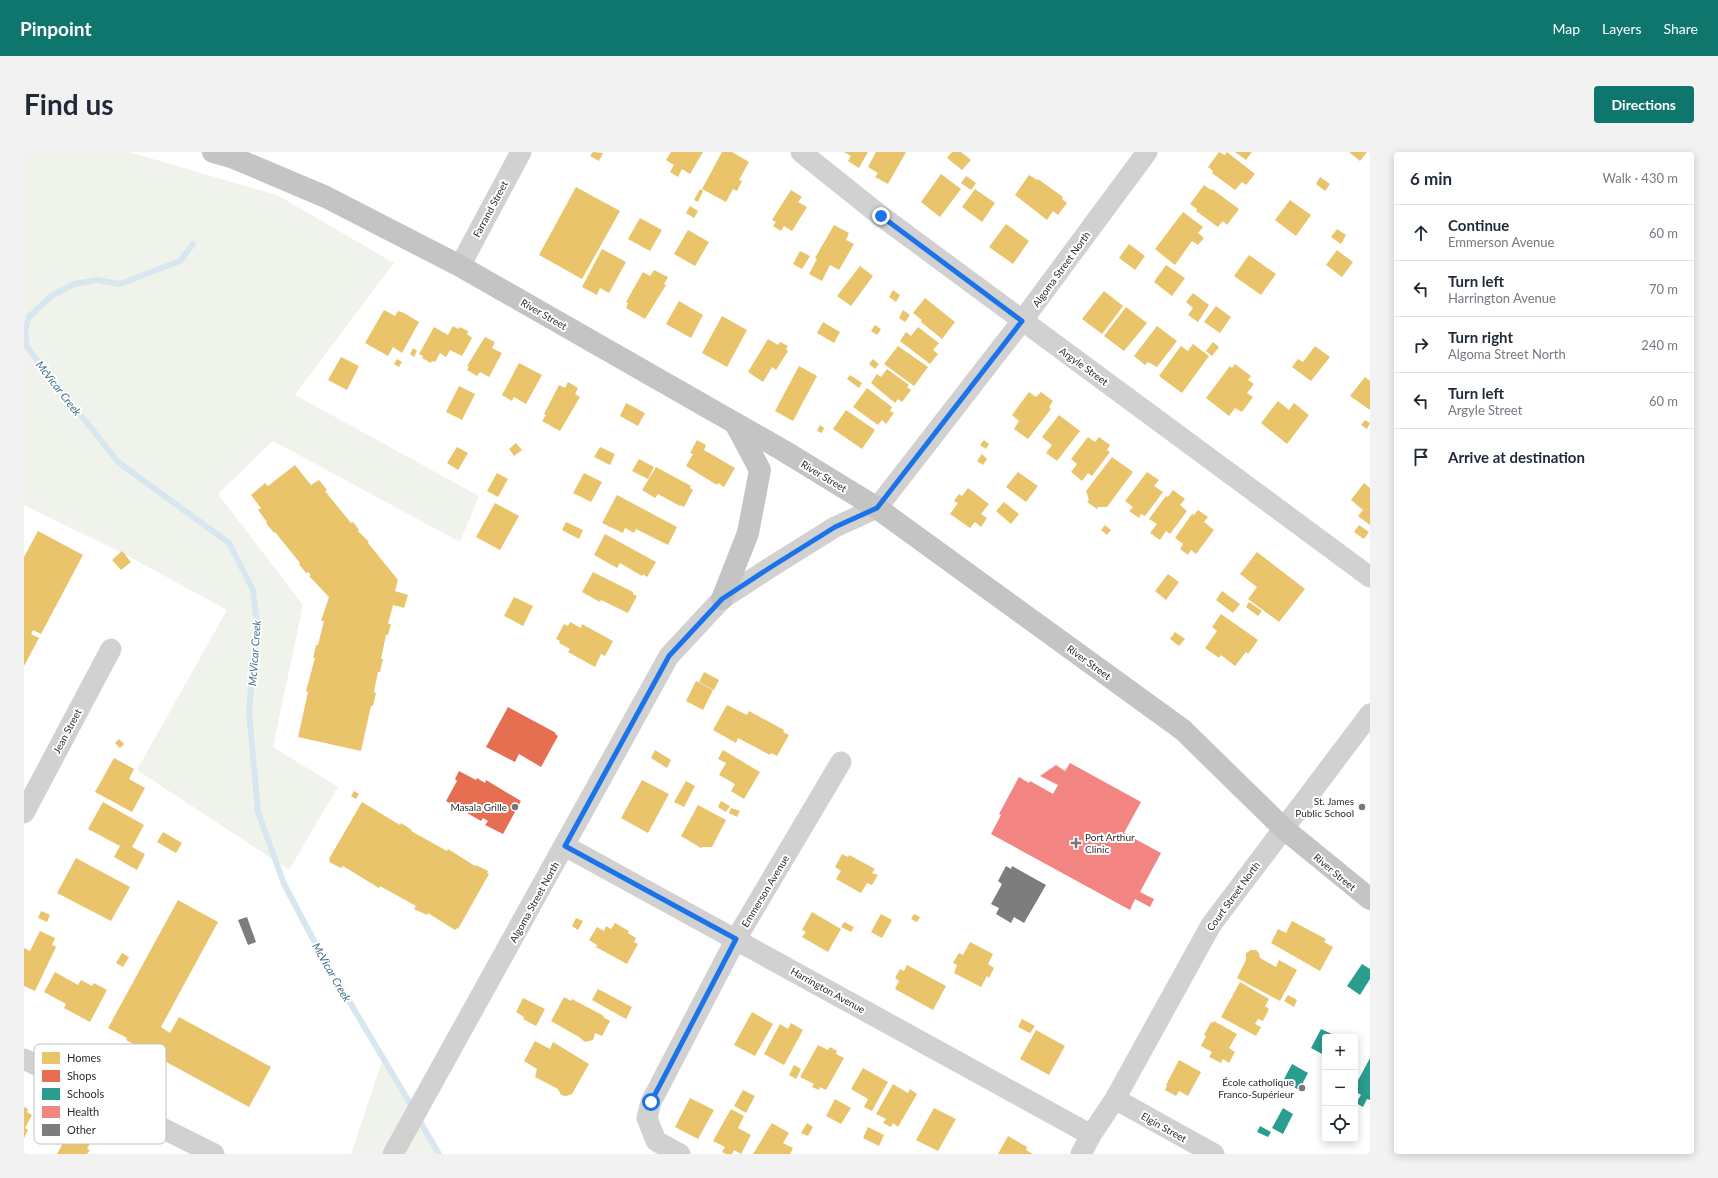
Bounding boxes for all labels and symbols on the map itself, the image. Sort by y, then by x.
street label: Farrand Street [470,178,510,239]
route end [872,207,890,225]
street label: Algoma Street North [1030,229,1092,309]
street label: River Street [519,296,570,332]
street label: Argyle Street [1057,344,1111,388]
water label: McVicar Creek [34,358,85,419]
street label: River Street [799,458,849,495]
water label: McVicar Creek [245,619,263,686]
street label: River Street [1065,642,1114,682]
street label: Jean Street [50,706,84,755]
place label: St. James Public School [1295,795,1354,819]
place label: Masala Grille [450,801,507,813]
marker: Masala Grille [510,802,520,812]
marker: St. James Public School [1357,802,1367,812]
place label: Port Arthur Clinic [1085,831,1135,855]
marker: Port Arthur Clinic [1070,837,1082,849]
street label: River Street [1312,851,1359,893]
street label: Emmerson Avenue [739,853,791,929]
street label: Court Street North [1204,859,1262,933]
street label: Algoma Street North [507,860,561,944]
water label: McVicar Creek [310,940,354,1004]
street label: Harrington Avenue [789,965,867,1015]
legend [34,1044,166,1144]
text: Homes [67,1051,101,1064]
text: Shops [67,1069,96,1082]
place label: École catholique Franco-Supérieur [1218,1076,1294,1100]
marker: École catholique Franco-Supérieur [1297,1083,1307,1093]
text: Schools [67,1087,104,1100]
route start [642,1093,660,1111]
text: Health [67,1105,99,1118]
street label: Elgin Street [1139,1110,1189,1145]
text: Other [67,1123,96,1136]

